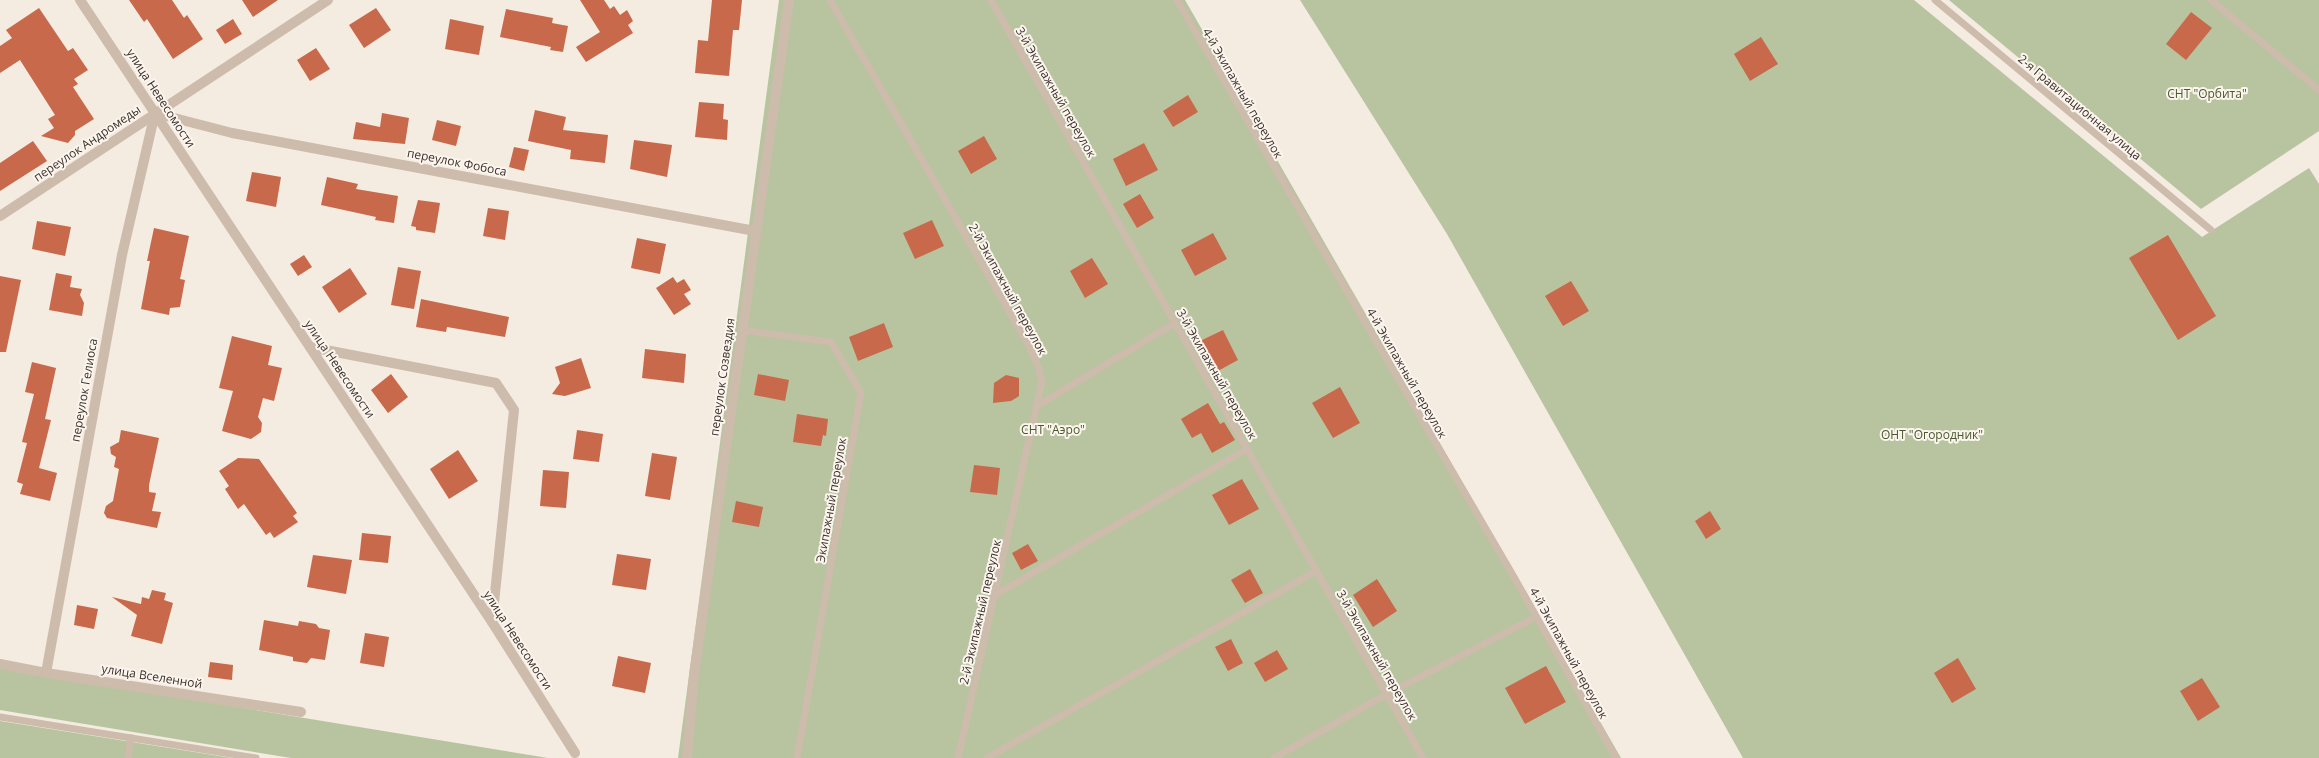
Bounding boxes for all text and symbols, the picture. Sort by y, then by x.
street label: 3-й Экипажный переулок [1012,24,1101,161]
street label: 4-й Экипажный переулок [1199,25,1288,162]
street label: улица Невесомости [123,45,199,151]
street label: 2-я Гравитационная улица [2015,50,2145,164]
park label: СНТ "Орбита" [2167,85,2247,102]
street label: переулок Андромеды [30,101,144,185]
street label: переулок Фобоса [406,144,508,180]
street label: 2-й Экипажный переулок [965,220,1052,358]
street label: 4-й Экипажный переулок [1363,305,1452,442]
street label: 3-й Экипажный переулок [1173,306,1262,443]
street label: улица Невесомости [301,317,379,421]
street label: переулок Созвездия [705,317,739,437]
street label: переулок Гелиоса [67,337,101,443]
park label: СНТ "Аэро" [1021,421,1085,438]
park label: ОНТ "Огородник" [1881,426,1983,443]
street label: Экипажный переулок [812,435,850,564]
street label: 2-й Экипажный переулок [955,537,1005,686]
street label: 4-й Экипажный переулок [1526,584,1613,722]
street label: улица Невесомости [480,587,556,693]
street label: 3-й Экипажный переулок [1333,587,1422,724]
street label: улица Вселенной [100,660,204,692]

